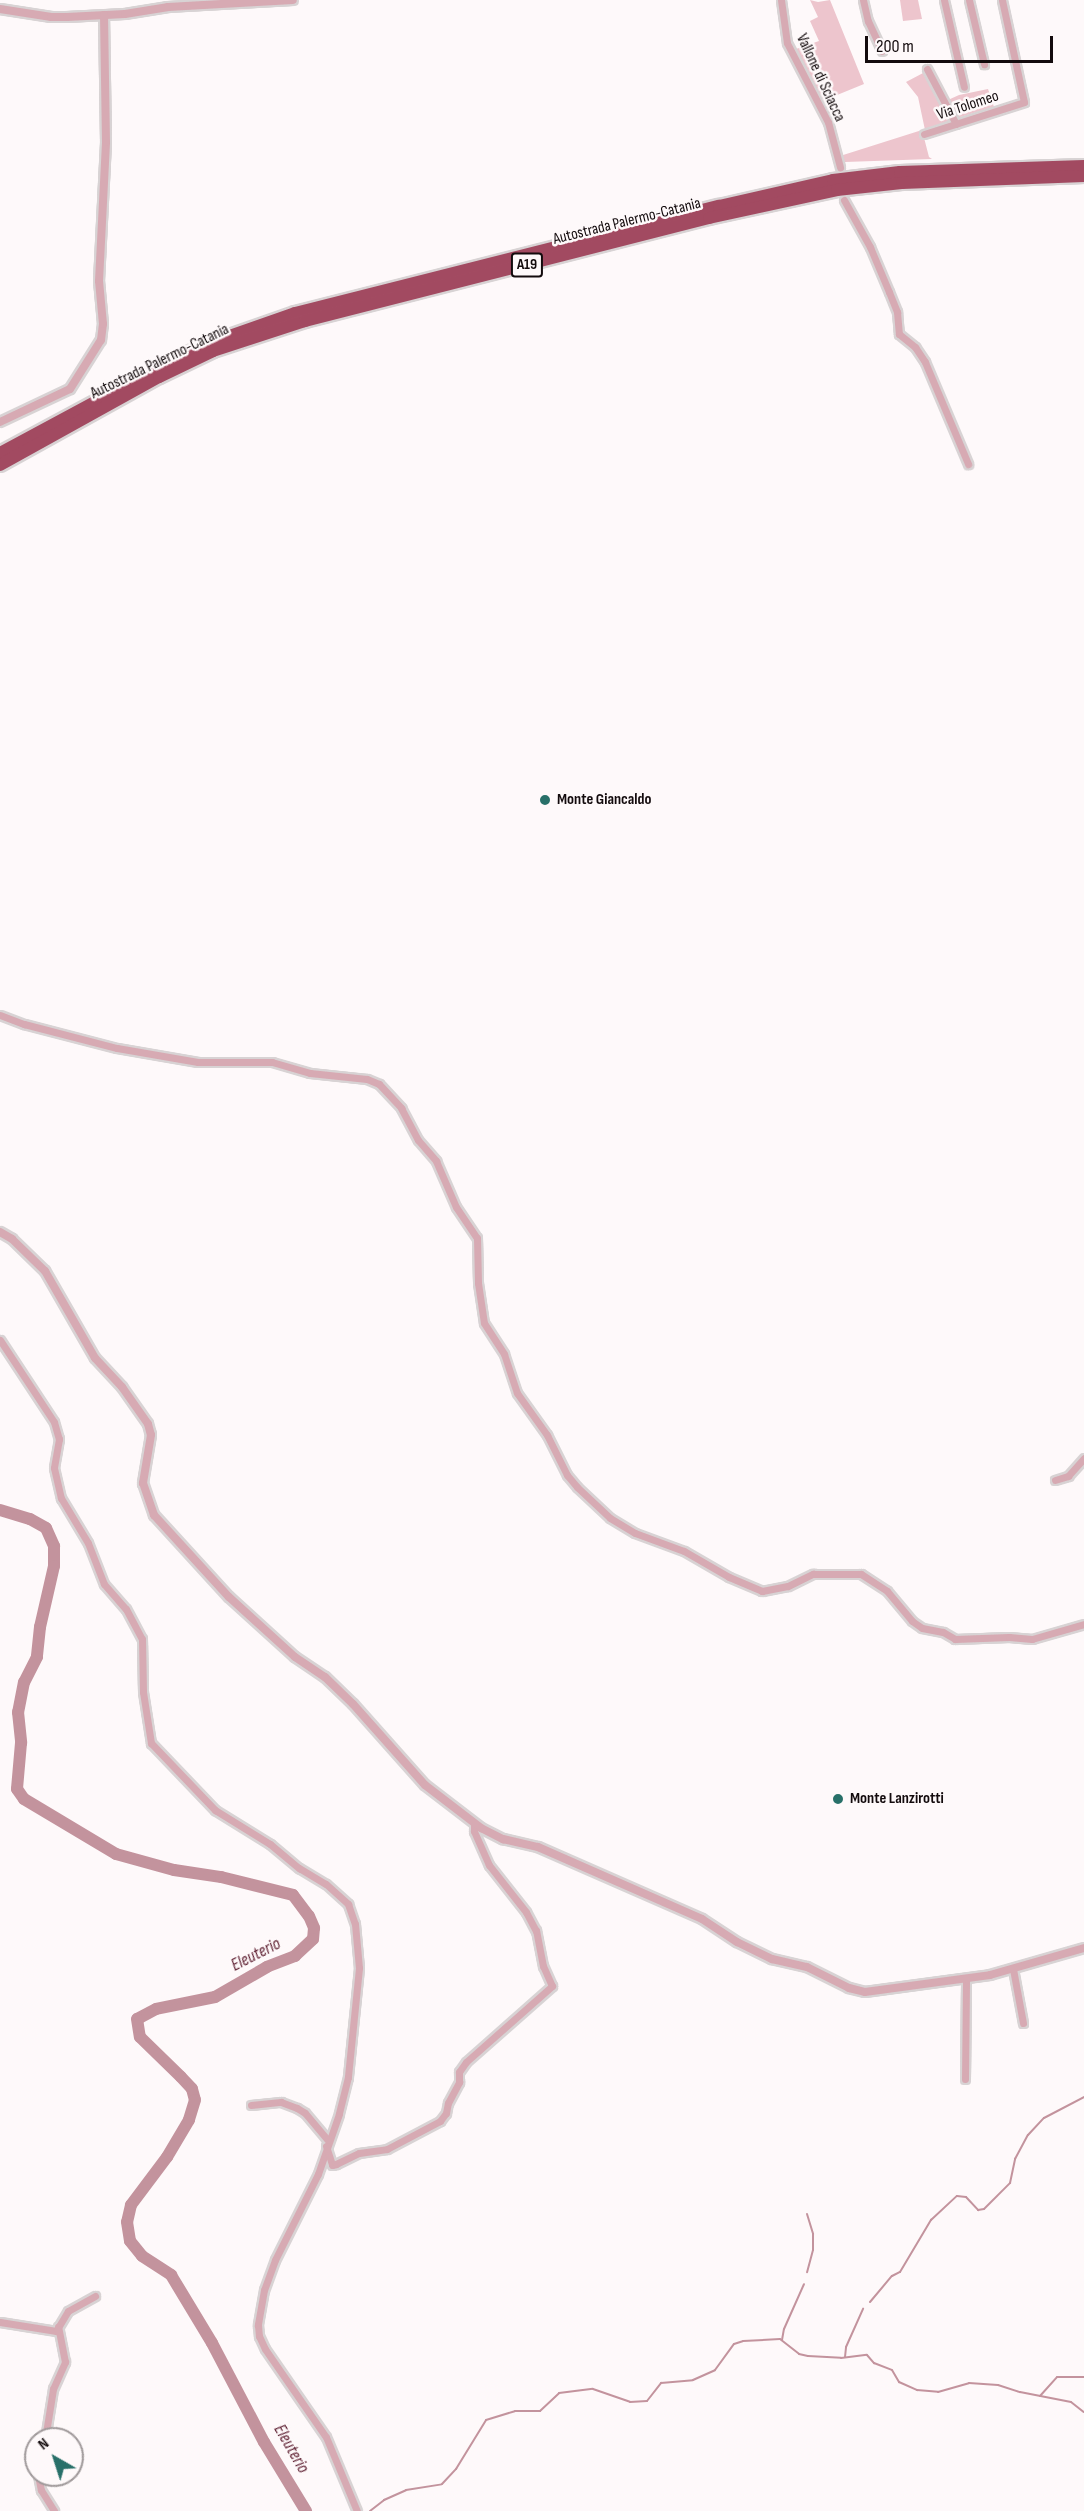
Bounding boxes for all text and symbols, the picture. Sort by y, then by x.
scale bar [868,24,1056,62]
street label: Vallone di Sciacca [791,31,849,125]
text: 200 m [876,36,914,57]
street label: Via Tolomeo [935,87,1001,125]
street label: Autostrada Palermo-Catania [551,194,703,250]
road number: A19 [510,253,544,277]
street label: Autostrada Palermo-Catania [88,320,232,404]
place label: Monte Giancaldo [557,790,651,810]
marker: Monte Giancaldo [538,793,552,807]
place label: Monte Lanzirotti [850,1789,944,1809]
marker: Monte Lanzirotti [831,1792,845,1806]
water label: Eleuterio [228,1933,284,1977]
water label: Eleuterio [268,2421,314,2477]
north arrow [24,2427,84,2487]
text: N [34,2434,53,2454]

